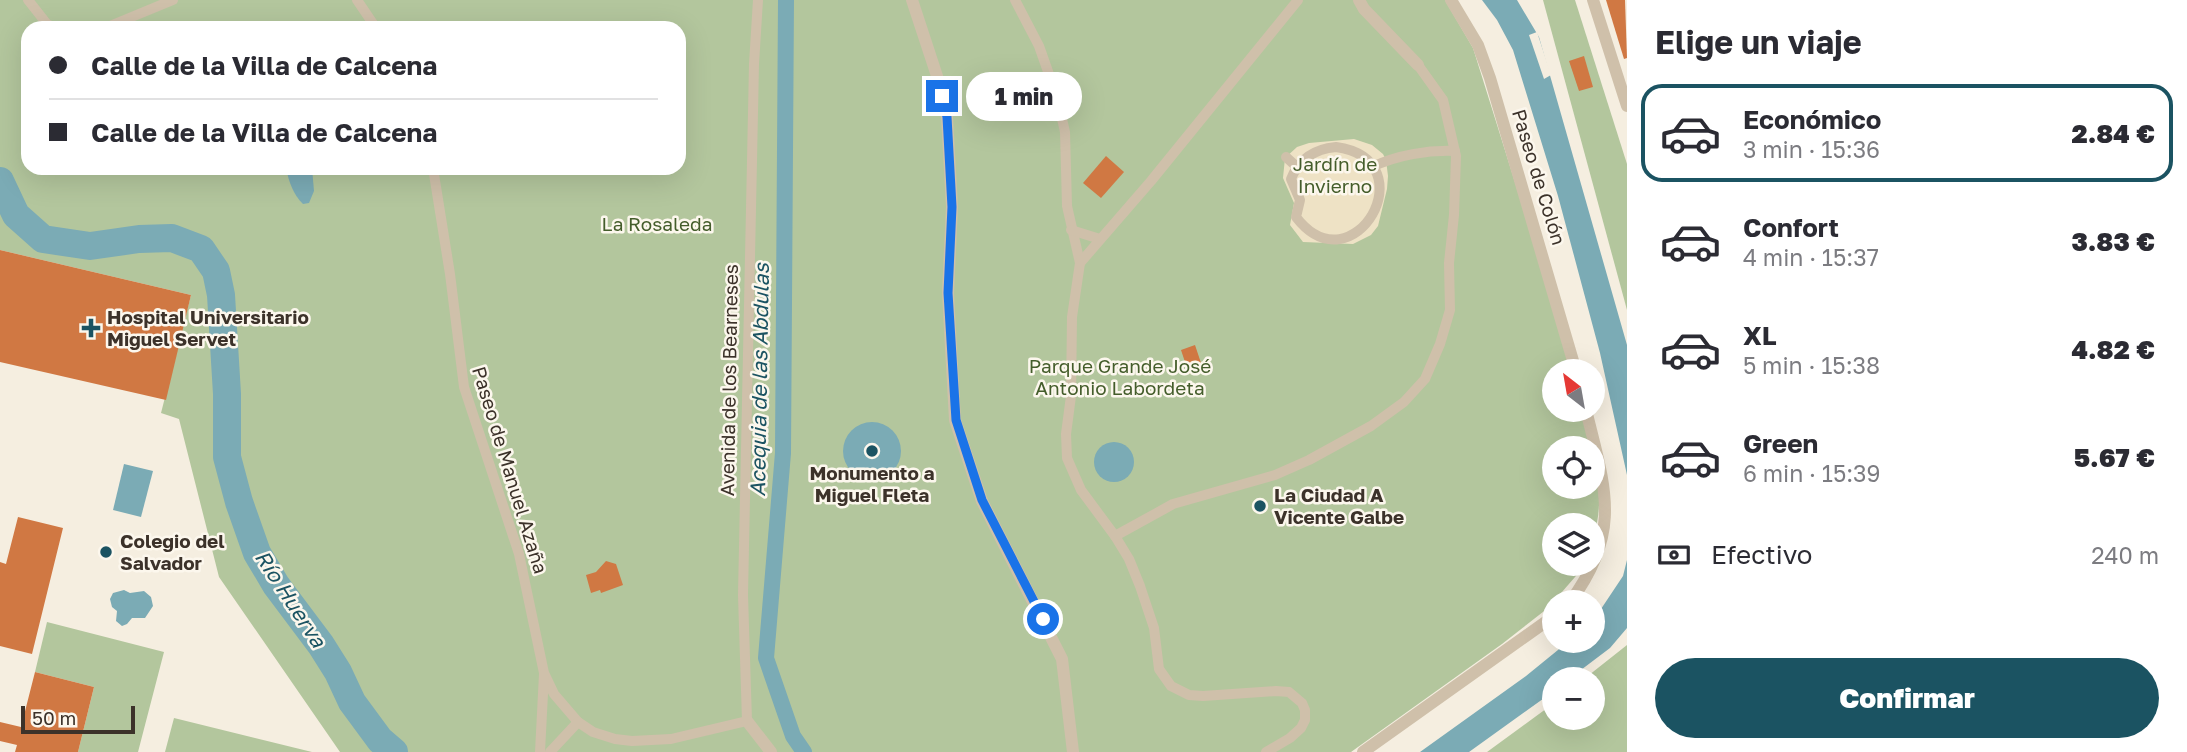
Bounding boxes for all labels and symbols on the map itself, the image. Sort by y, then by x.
callout: 1 min [967,72,1082,120]
route end [926,80,958,112]
street label: Paseo de Colón [1508,106,1571,248]
park label: Jardín de Invierno [1293,152,1377,197]
park label: La Rosaleda [602,212,712,235]
water label: Acequia de las Abdulas [744,262,774,497]
street label: Avenida de los Bearneses [715,264,742,496]
place label: Hospital Universitario Miguel Servet [107,305,309,350]
marker: Hospital Universitario Miguel Servet [81,318,101,338]
park label: Parque Grande José Antonio Labordeta [1029,354,1211,399]
north arrow [1542,359,1605,422]
street label: Paseo de Manuel Azaña [468,363,553,576]
marker: Monumento a Miguel Fleta [864,443,880,459]
place label: Monumento a Miguel Fleta [809,461,935,506]
place label: La Ciudad A Vicente Galbe [1274,483,1404,528]
marker: La Ciudad A Vicente Galbe [1252,498,1268,514]
place label: Colegio del Salvador [120,529,225,574]
marker: Colegio del Salvador [98,544,114,560]
water label: Río Huerva [250,545,332,653]
route start [1027,603,1059,635]
scale bar [21,703,135,735]

